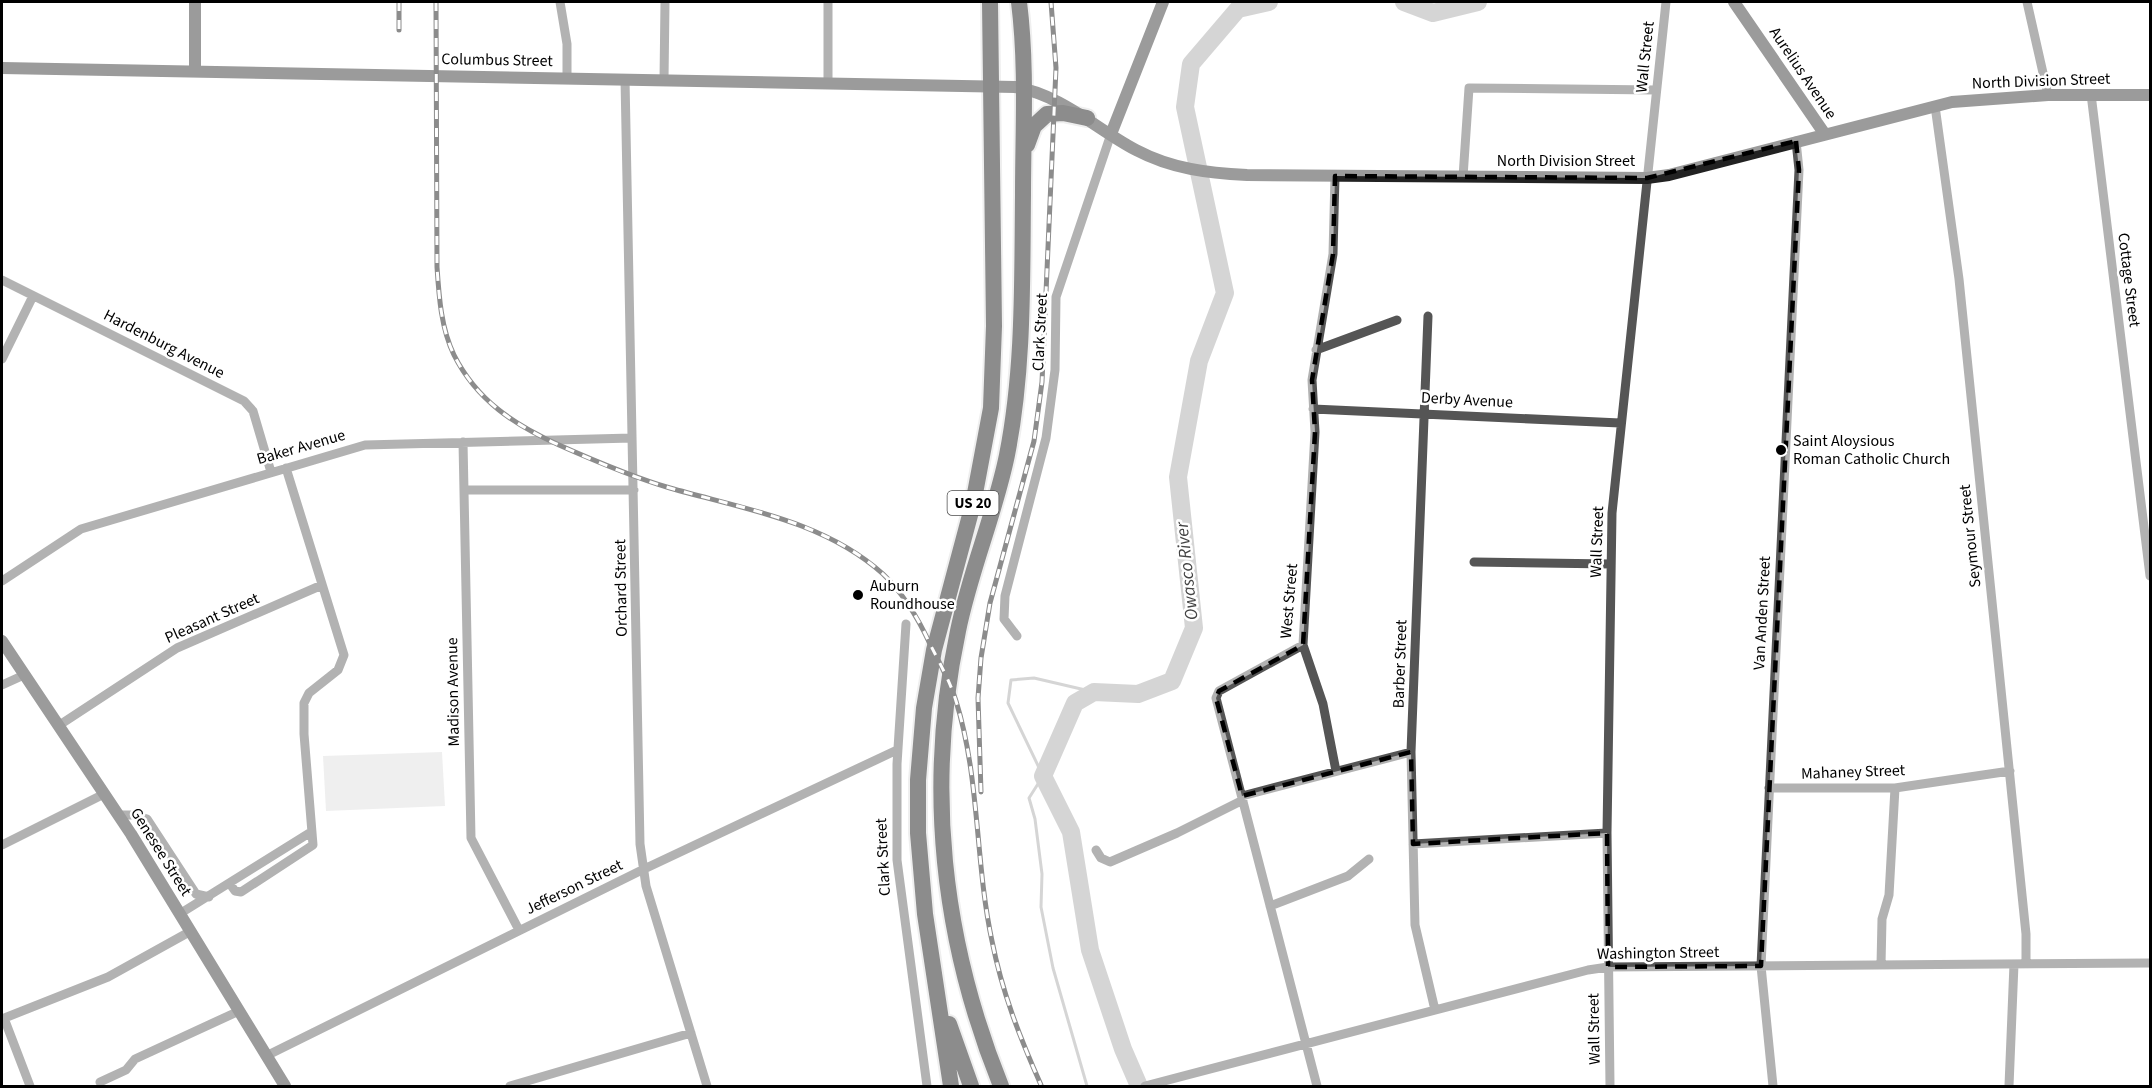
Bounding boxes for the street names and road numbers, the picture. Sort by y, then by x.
street label: Wall Street [1630,20,1660,94]
street label: Aurelius Avenue [1764,23,1842,123]
street label: Columbus Street [441,48,553,72]
street label: North Division Street [1971,68,2111,94]
street label: North Division Street [1497,150,1636,172]
street label: Cottage Street [2112,232,2146,329]
street label: Clark Street [1027,292,1053,372]
street label: Hardenburg Avenue [100,304,228,384]
street label: Derby Avenue [1420,387,1514,413]
street label: Baker Avenue [254,424,348,470]
street label: Seymour Street [1954,483,1986,589]
road number: US 20 [948,491,998,515]
street label: Wall Street [1585,505,1609,578]
street label: Orchard Street [609,538,633,637]
street label: Van Anden Street [1748,555,1776,671]
street label: West Street [1275,562,1303,640]
street label: Pleasant Street [161,587,263,649]
street label: Barber Street [1387,619,1413,709]
street label: Madison Avenue [441,637,465,747]
street label: Mahaney Street [1801,759,1906,785]
street label: Genesee Street [125,804,197,901]
street label: Clark Street [870,817,896,897]
street label: Jefferson Street [522,854,627,920]
street label: Washington Street [1597,941,1720,965]
street label: Wall Street [1582,992,1606,1065]

